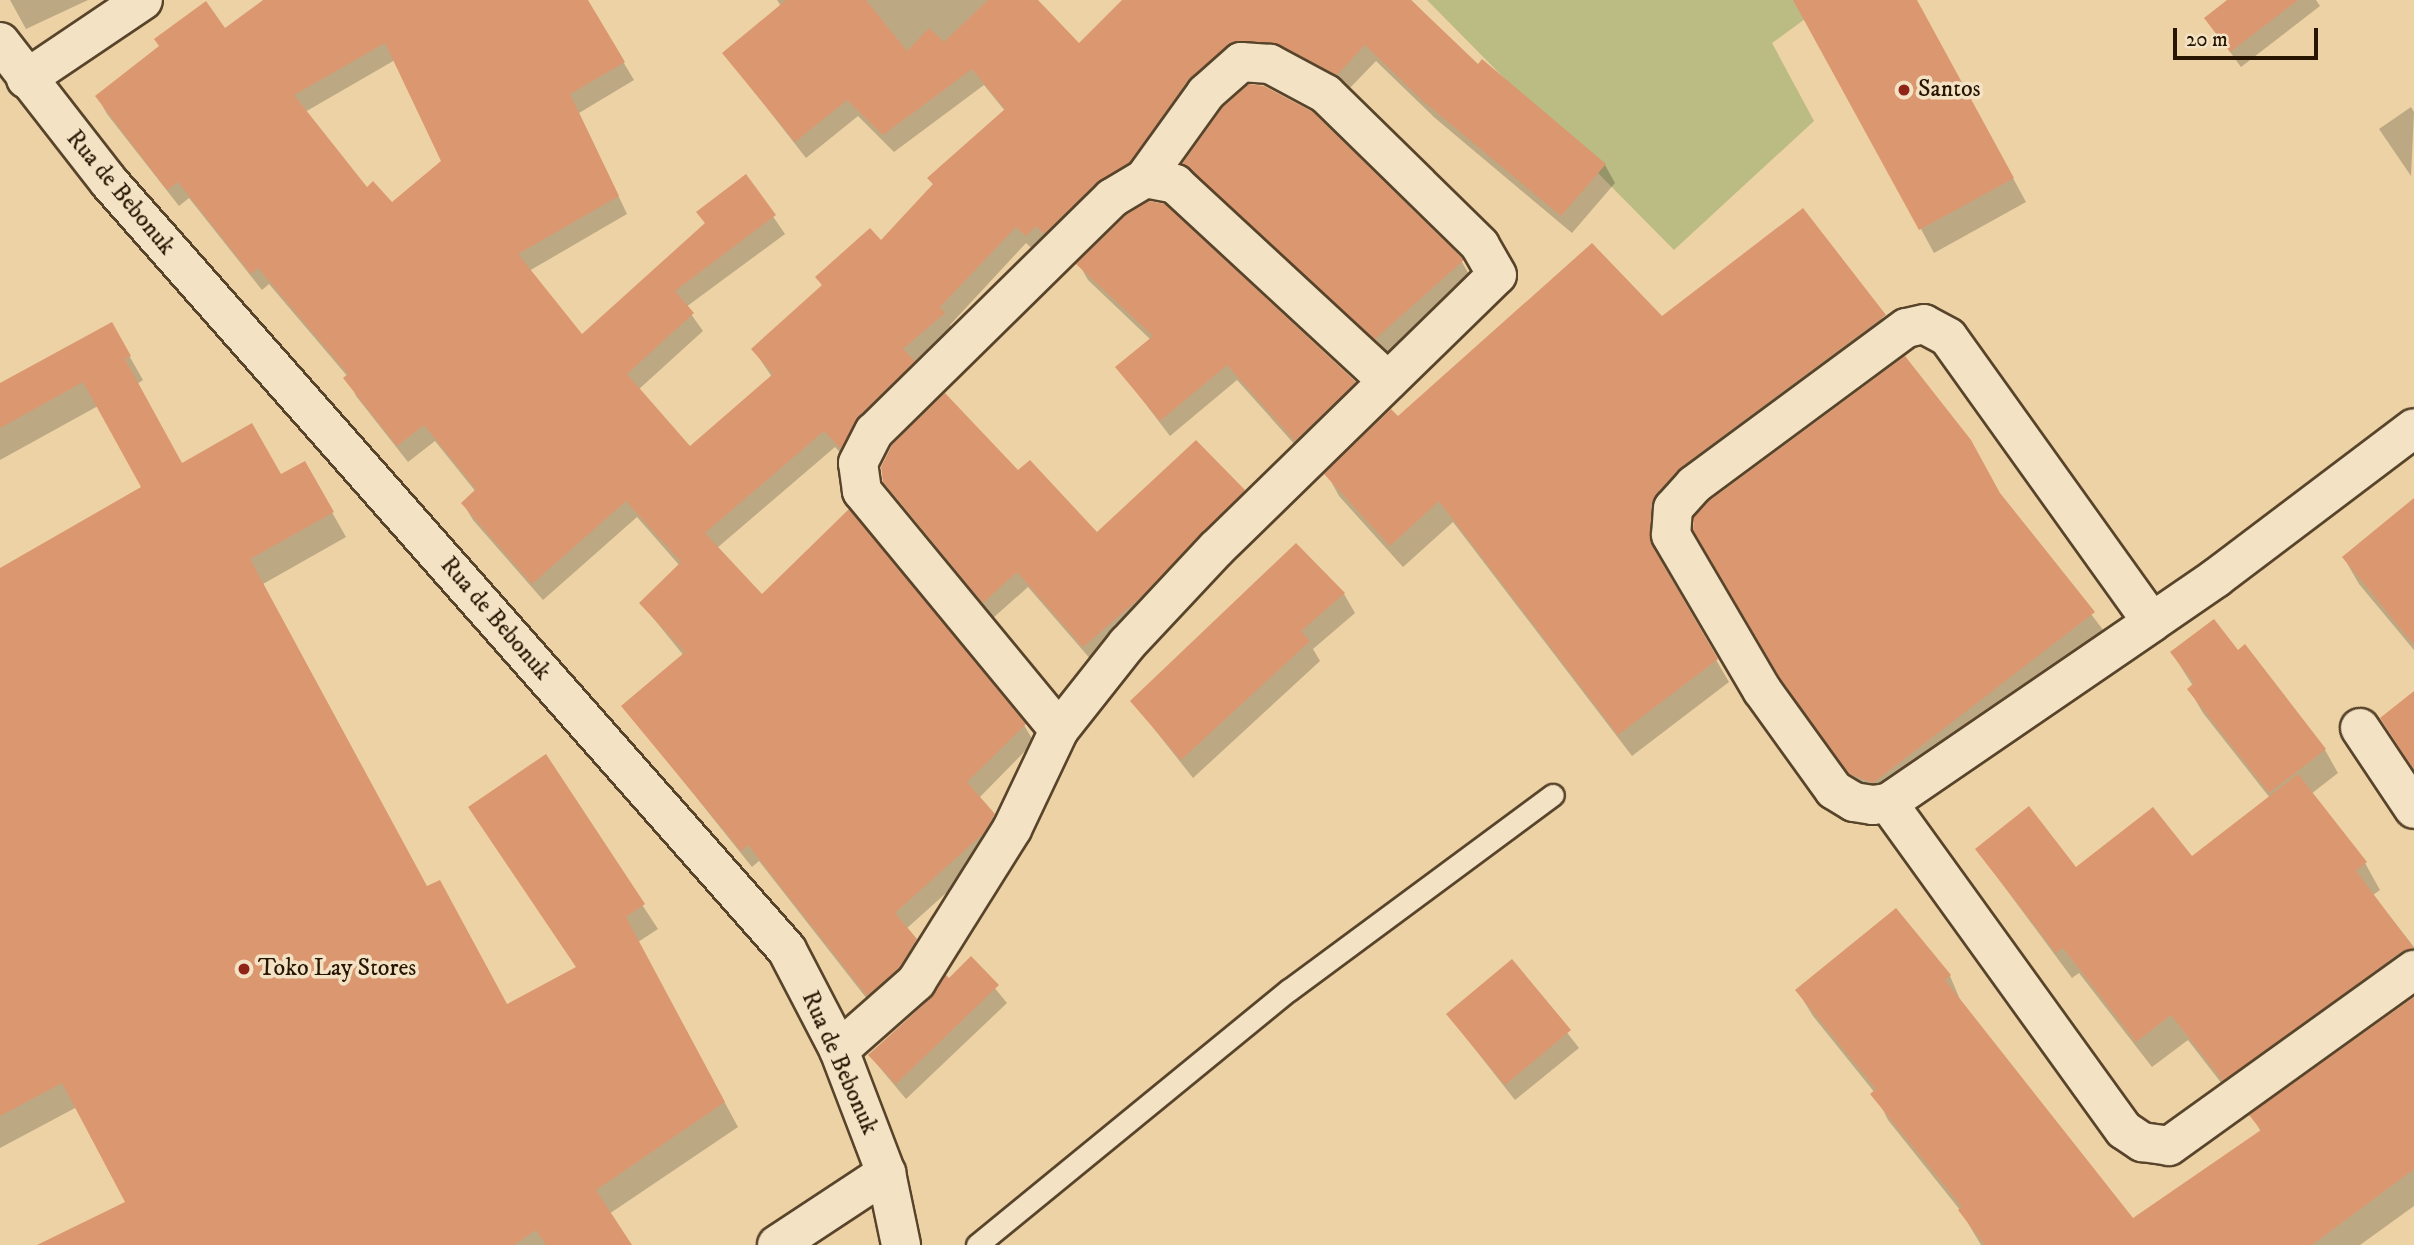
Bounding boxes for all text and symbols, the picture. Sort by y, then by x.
scale bar [2176,14,2321,58]
text: 20 m [2186,27,2228,53]
place label: Santos [1918,76,1981,104]
marker: Santos [1896,82,1912,98]
street label: Rua de Bebonuk [60,125,180,261]
street label: Rua de Bebonuk [434,551,556,687]
place label: Toko Lay Stores [258,955,416,983]
marker: Toko Lay Stores [236,961,252,977]
street label: Rua de Bebonuk [795,987,883,1139]

